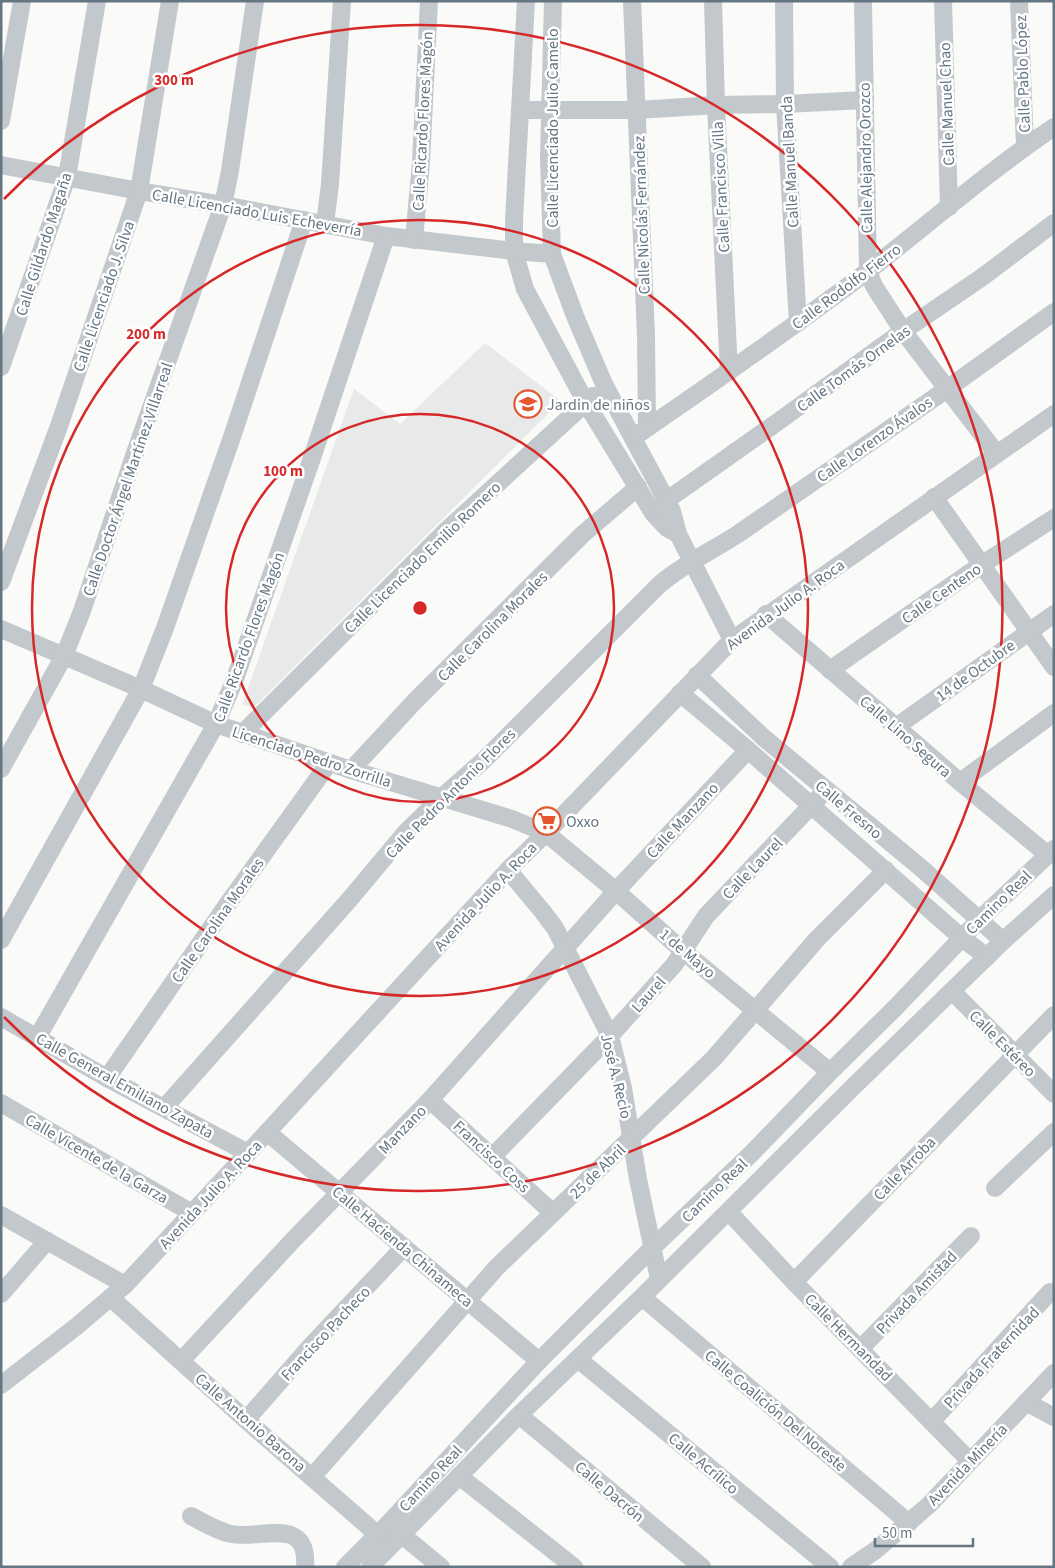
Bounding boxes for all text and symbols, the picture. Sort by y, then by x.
street label: Calle Pablo López [1010,15,1036,133]
street label: Calle Licenciado Julio Camelo [542,28,564,228]
street label: Calle Ricardo Flores Magón [407,31,439,211]
street label: Calle Manuel Chao [934,42,960,166]
text: 300 m [154,70,194,91]
street label: Calle Alejandro Orozco [854,82,878,234]
street label: Calle Manuel Banda [776,95,804,228]
street label: Calle Francisco Villa [707,121,735,253]
street label: Calle Nicolás Fernández [628,135,656,295]
street label: Calle Gildardo Magaña [10,170,78,319]
street label: Calle Licenciado Luis Echeverría [150,184,364,242]
street label: Calle Licenciado J. Silva [68,218,140,375]
street label: Calle Rodolfo Fierro [787,238,906,335]
street label: Calle Tomás Ornelas [792,320,915,418]
text: 200 m [126,324,166,345]
street label: Calle Doctor Ángel Martínez Villarreal [78,360,178,599]
school or university icon: Jardin de niños [513,389,543,419]
street label: Calle Lorenzo Ávalos [812,391,937,488]
place label: Jardin de niños [547,394,650,416]
text: 100 m [263,461,303,482]
street label: Calle Licenciado Emilio Romero [339,477,506,639]
street label: Calle Ricardo Flores Magón [208,549,290,726]
street label: Avenida Julio A. Roca [722,554,849,655]
street label: Calle Centeno [897,558,986,629]
street label: Calle Carolina Morales [433,566,553,687]
centre of rings [411,599,429,617]
street label: 14 de Octubre [931,634,1020,707]
street label: Calle Lino Segura [855,691,956,783]
street label: Licenciado Pedro Zorrilla [229,721,394,793]
street label: Calle Pedro Antonio Flores [381,724,521,864]
street label: Calle Fresno [810,775,887,844]
street label: Calle Manzano [642,778,724,864]
supermarket icon: Oxxo [532,806,562,836]
place label: Oxxo [566,811,599,833]
street label: Calle Laurel [718,833,788,905]
street label: Avenida Julio A. Roca [429,837,542,956]
street label: Calle Carolina Morales [166,853,269,988]
street label: Camino Real [961,866,1036,940]
street label: 1 de Mayo [655,924,720,984]
street label: Laurel [627,972,671,1018]
street label: Calle Estéreo [964,1005,1041,1082]
street label: Calle General Emiliano Zapata [32,1028,217,1144]
street label: José A. Recio [595,1031,637,1121]
street label: Manzano [374,1100,432,1159]
street label: Calle Vicente de la Garza [21,1109,172,1209]
street label: Francisco Coss [448,1115,535,1198]
street label: Calle Arroba [868,1132,941,1206]
street label: Avenida Julio A. Roca [154,1135,267,1254]
street label: 25 de Abril [565,1139,631,1204]
street label: Camino Real [677,1154,752,1228]
street label: Calle Hacienda Chinameca [327,1181,478,1312]
street label: Privada Amistad [871,1246,962,1339]
street label: Francisco Pacheco [276,1281,375,1386]
street label: Calle Hermandad [799,1289,897,1387]
street label: Privada Fraternidad [939,1302,1045,1413]
street label: Calle Coalición Del Noreste [700,1345,851,1477]
street label: Calle Antonio Barona [190,1368,311,1477]
street label: Avenida Minería [923,1419,1013,1511]
street label: Calle Acrílico [663,1428,743,1500]
street label: Camino Real [394,1441,467,1517]
street label: Calle Dacrón [570,1456,649,1527]
scale bar [875,1516,972,1548]
text: 50 m [882,1523,912,1544]

